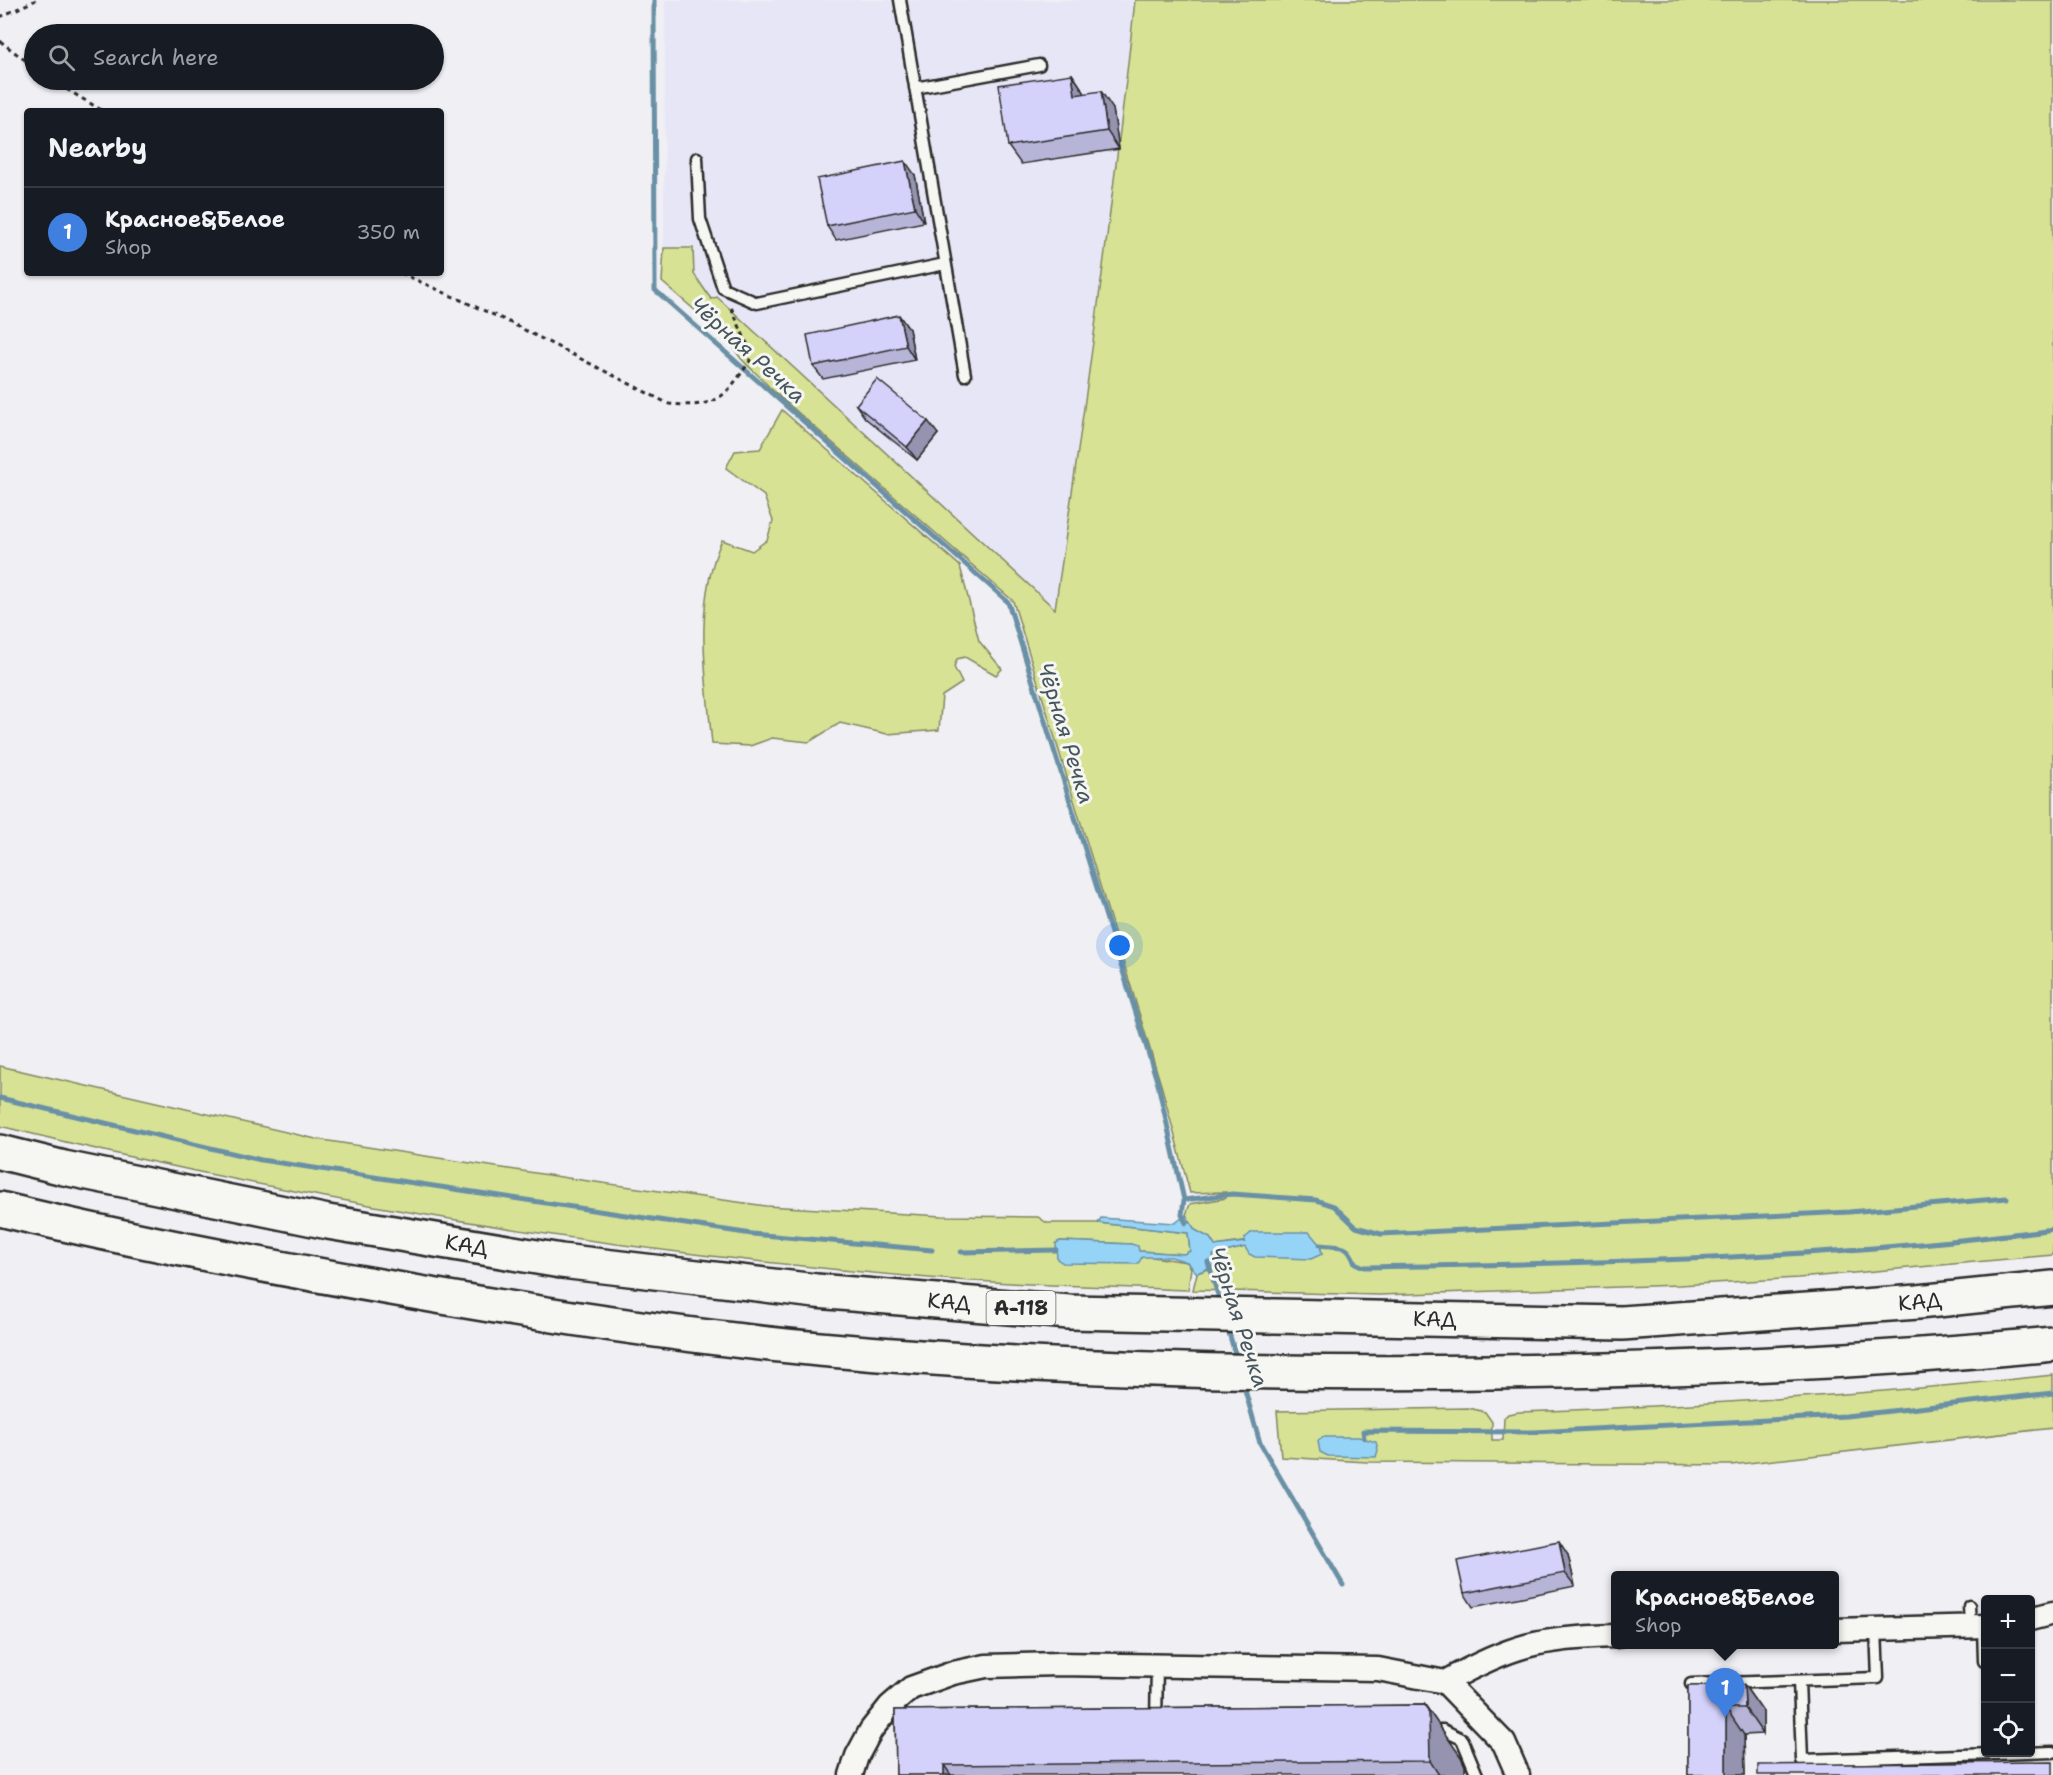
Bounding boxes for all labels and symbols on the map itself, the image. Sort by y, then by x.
water label: Чёрная Речка [684,290,812,410]
water label: Чёрная Речка [1031,659,1101,807]
your location [1105,931,1134,960]
street label: КАД [443,1228,491,1263]
water label: Чёрная Речка [1203,1243,1275,1391]
street label: КАД [926,1286,972,1318]
street label: КАД [1897,1286,1943,1317]
road number: А-118 [986,1291,1056,1325]
street label: КАД [1413,1305,1457,1334]
pin: 1 [1706,1668,1744,1718]

